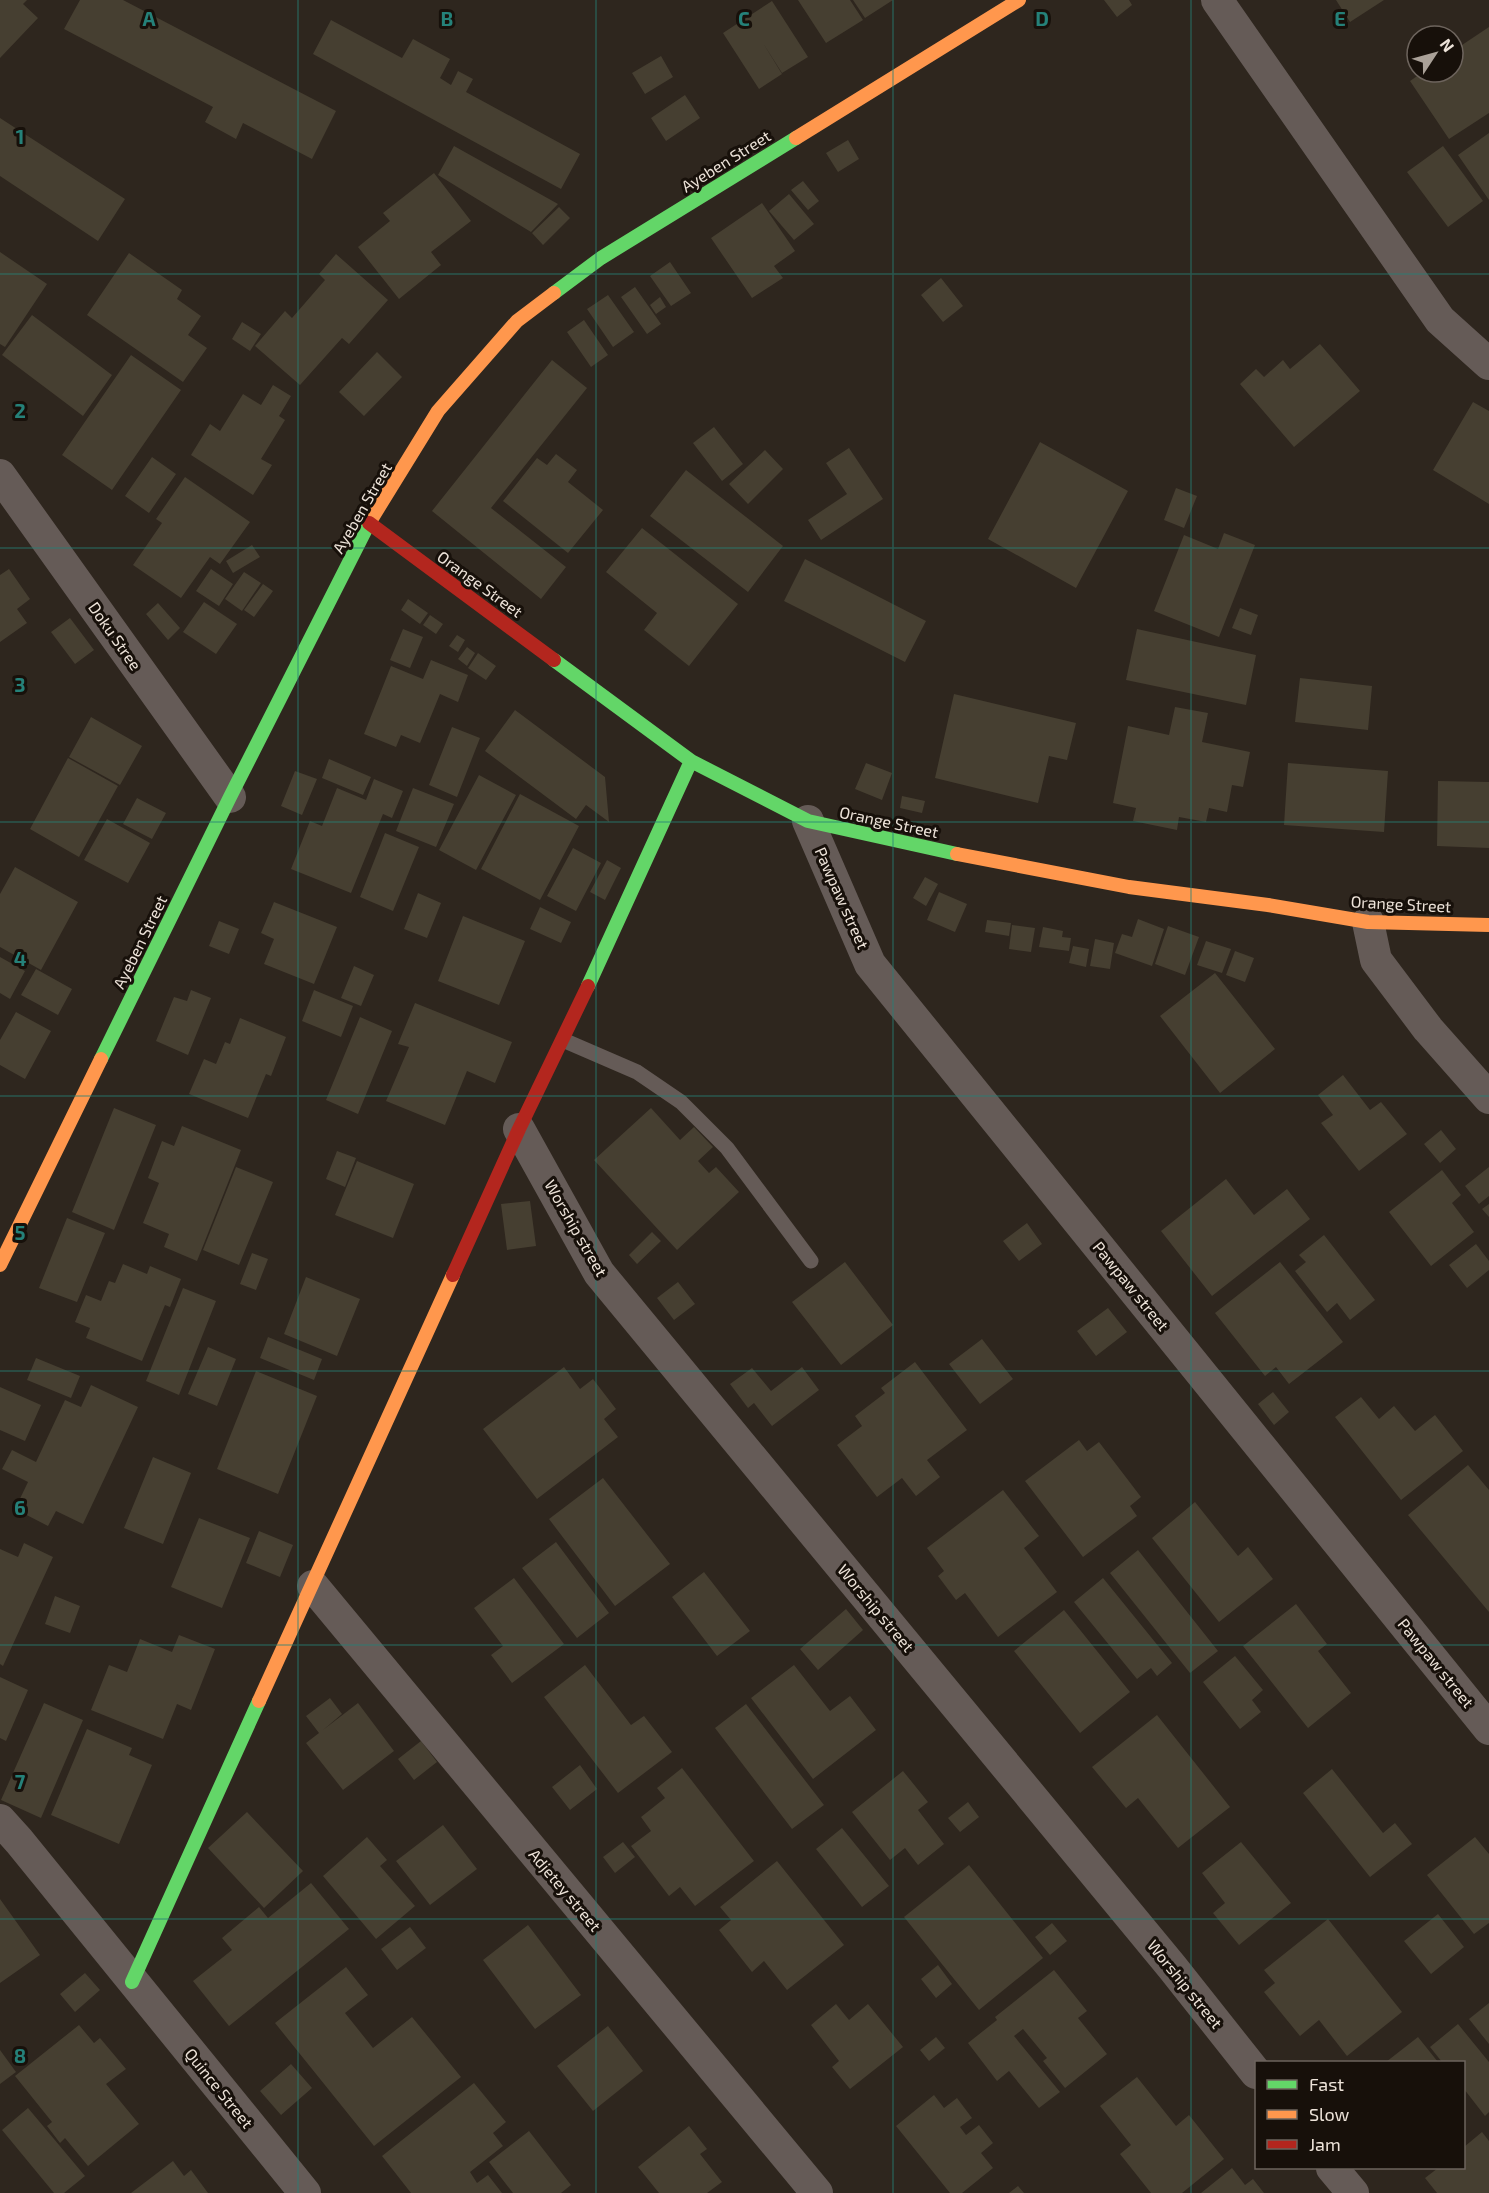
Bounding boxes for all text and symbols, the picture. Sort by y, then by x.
text: A [142,6,156,30]
text: B [441,6,453,30]
text: C [738,6,750,30]
text: D [1035,6,1049,30]
text: E [1334,6,1346,30]
north arrow [1405,24,1465,84]
text: N [1436,35,1459,55]
text: 1 [16,124,24,148]
street label: Ayeben Street [678,126,774,196]
text: 2 [14,398,26,422]
street label: Ayeben Street [328,459,395,557]
street label: Orange Street [434,546,527,621]
street label: Doku Stree [85,598,146,673]
text: 3 [14,672,26,696]
street label: Orange Street [838,802,940,841]
street label: Pawpaw street [811,844,873,952]
street label: Orange Street [1350,891,1452,916]
street label: Ayeben Street [109,892,170,992]
text: 4 [14,946,27,970]
street label: Worship street [541,1176,612,1279]
text: 5 [14,1220,26,1244]
street label: Pawpaw street [1090,1237,1173,1334]
text: 6 [14,1495,26,1519]
street label: Worship street [834,1560,918,1655]
street label: Pawpaw street [1395,1614,1478,1711]
text: 7 [15,1769,26,1793]
street label: Adjetey street [525,1845,605,1935]
street label: Worship street [1144,1936,1227,2032]
text: 8 [14,2043,26,2067]
street label: Quince Street [181,2044,257,2132]
legend [1255,2061,1465,2169]
text: Fast [1309,2073,1344,2095]
text: Slow [1309,2103,1350,2125]
text: Jam [1309,2133,1341,2155]

